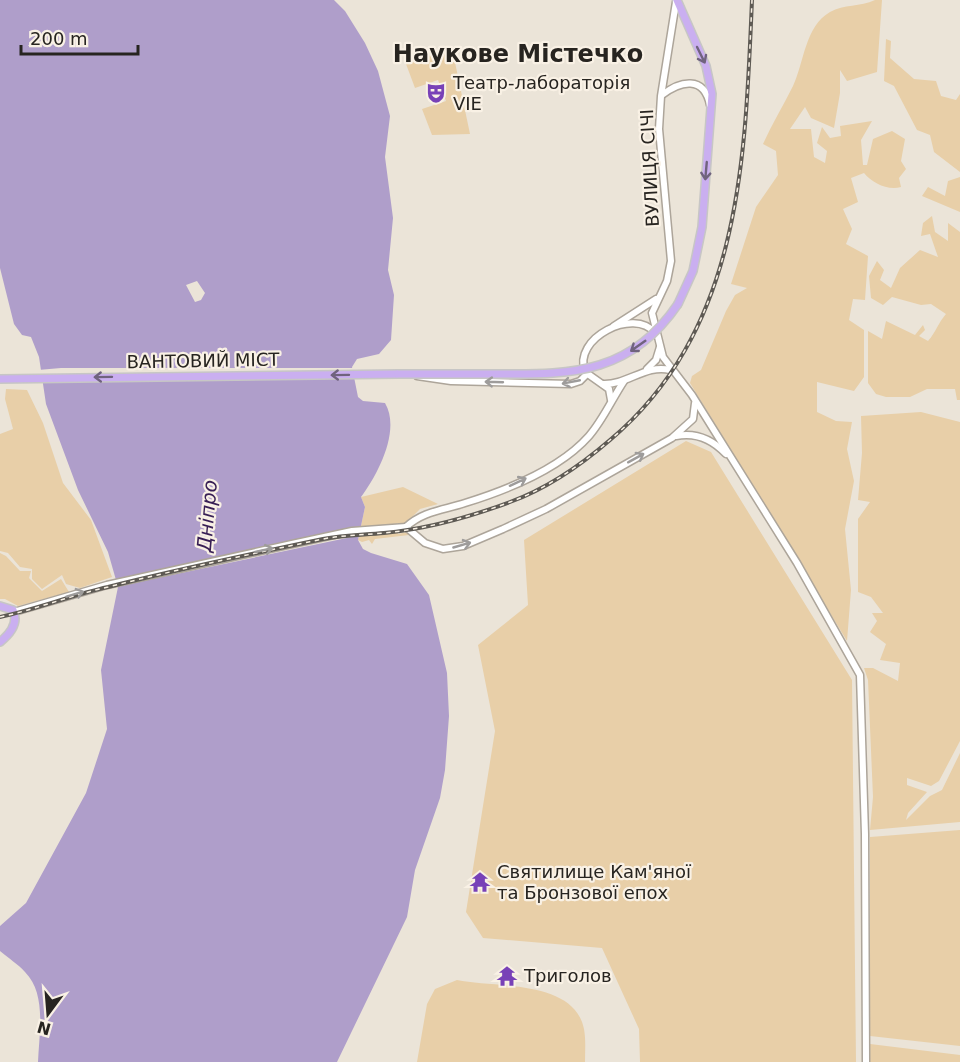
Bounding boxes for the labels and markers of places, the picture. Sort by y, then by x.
place label: Театр-лабораторія VIE [452,72,630,114]
theatre icon: Театр-лабораторія VIE [424,81,448,105]
place label: Святилище Кам'яної та Бронзової епох [497,861,692,903]
temple icon: Святилище Кам'яної та Бронзової епох [468,870,492,894]
temple icon: Триголов [495,964,519,988]
place label: Триголов [523,965,612,986]

